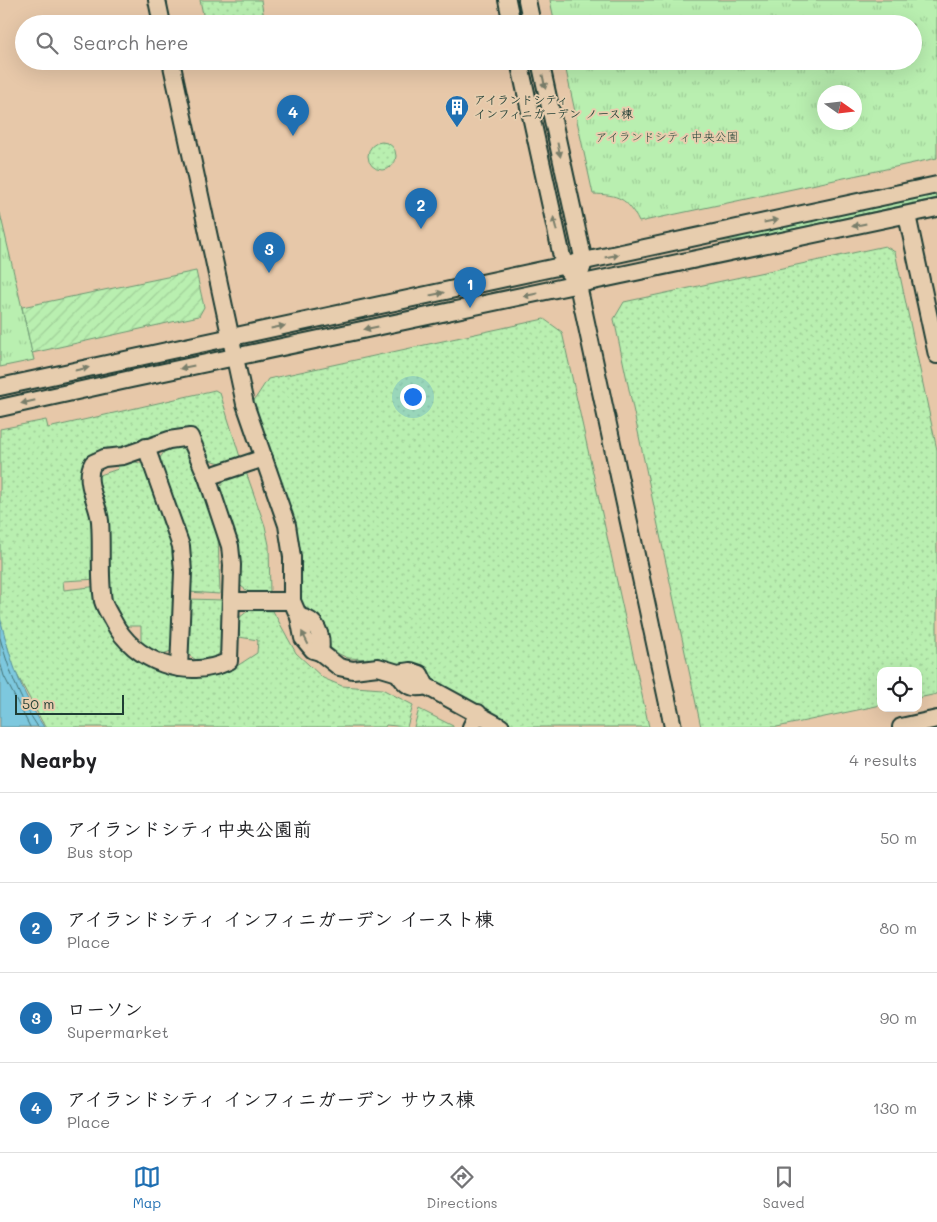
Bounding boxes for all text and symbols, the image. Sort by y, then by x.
search box [15,15,922,70]
icon: search [33,29,61,57]
text: Search here [73,30,189,55]
one-way arrow [541,74,549,90]
north arrow [817,85,862,130]
place label: アイランドシティ インフィニガーデン ノース棟 [474,91,633,121]
building icon: アイランドシティ インフィニガーデン ノース棟 [444,94,470,128]
pin: 4 [277,95,309,136]
park label: アイランドシティ中央公園 [595,128,739,144]
one-way arrow [555,142,563,157]
pin: 2 [405,188,437,229]
one-way arrow [551,217,559,232]
one-way arrow [763,217,779,225]
one-way arrow [852,221,867,229]
pin: 3 [253,232,285,273]
one-way arrow [605,252,620,260]
pin: 1 [454,267,486,308]
one-way arrow [429,290,444,298]
one-way arrow [522,291,537,299]
one-way arrow [270,323,286,331]
one-way arrow [363,324,378,332]
one-way arrow [179,363,194,371]
one-way arrow [74,365,89,373]
your location [400,384,426,410]
one-way arrow [20,398,36,406]
one-way arrow [301,630,309,645]
map controls [877,667,922,712]
button: locate [877,667,922,712]
scale bar [15,692,124,715]
text: 50 m [22,694,54,713]
text: Nearby [20,746,97,773]
text: 4 results [849,749,917,770]
text: アイランドシティ中央公園前 [67,816,312,841]
text: 1 [32,827,40,848]
text: 50 m [880,827,917,848]
text: Bus stop [67,841,133,862]
text: アイランドシティ インフィニガーデン イースト棟 [67,906,494,931]
text: 2 [32,917,40,938]
text: 80 m [880,917,917,938]
text: Place [67,931,110,952]
text: ローソン [67,996,143,1021]
text: 3 [31,1007,41,1028]
text: 90 m [880,1007,917,1028]
text: Supermarket [67,1021,169,1042]
text: アイランドシティ インフィニガーデン サウス棟 [67,1086,475,1111]
text: 4 [31,1097,41,1118]
text: 130 m [873,1097,917,1118]
text: Place [67,1111,110,1132]
tab: Map [133,1163,161,1212]
tab: Directions [426,1163,498,1212]
tab: Saved [763,1163,804,1212]

